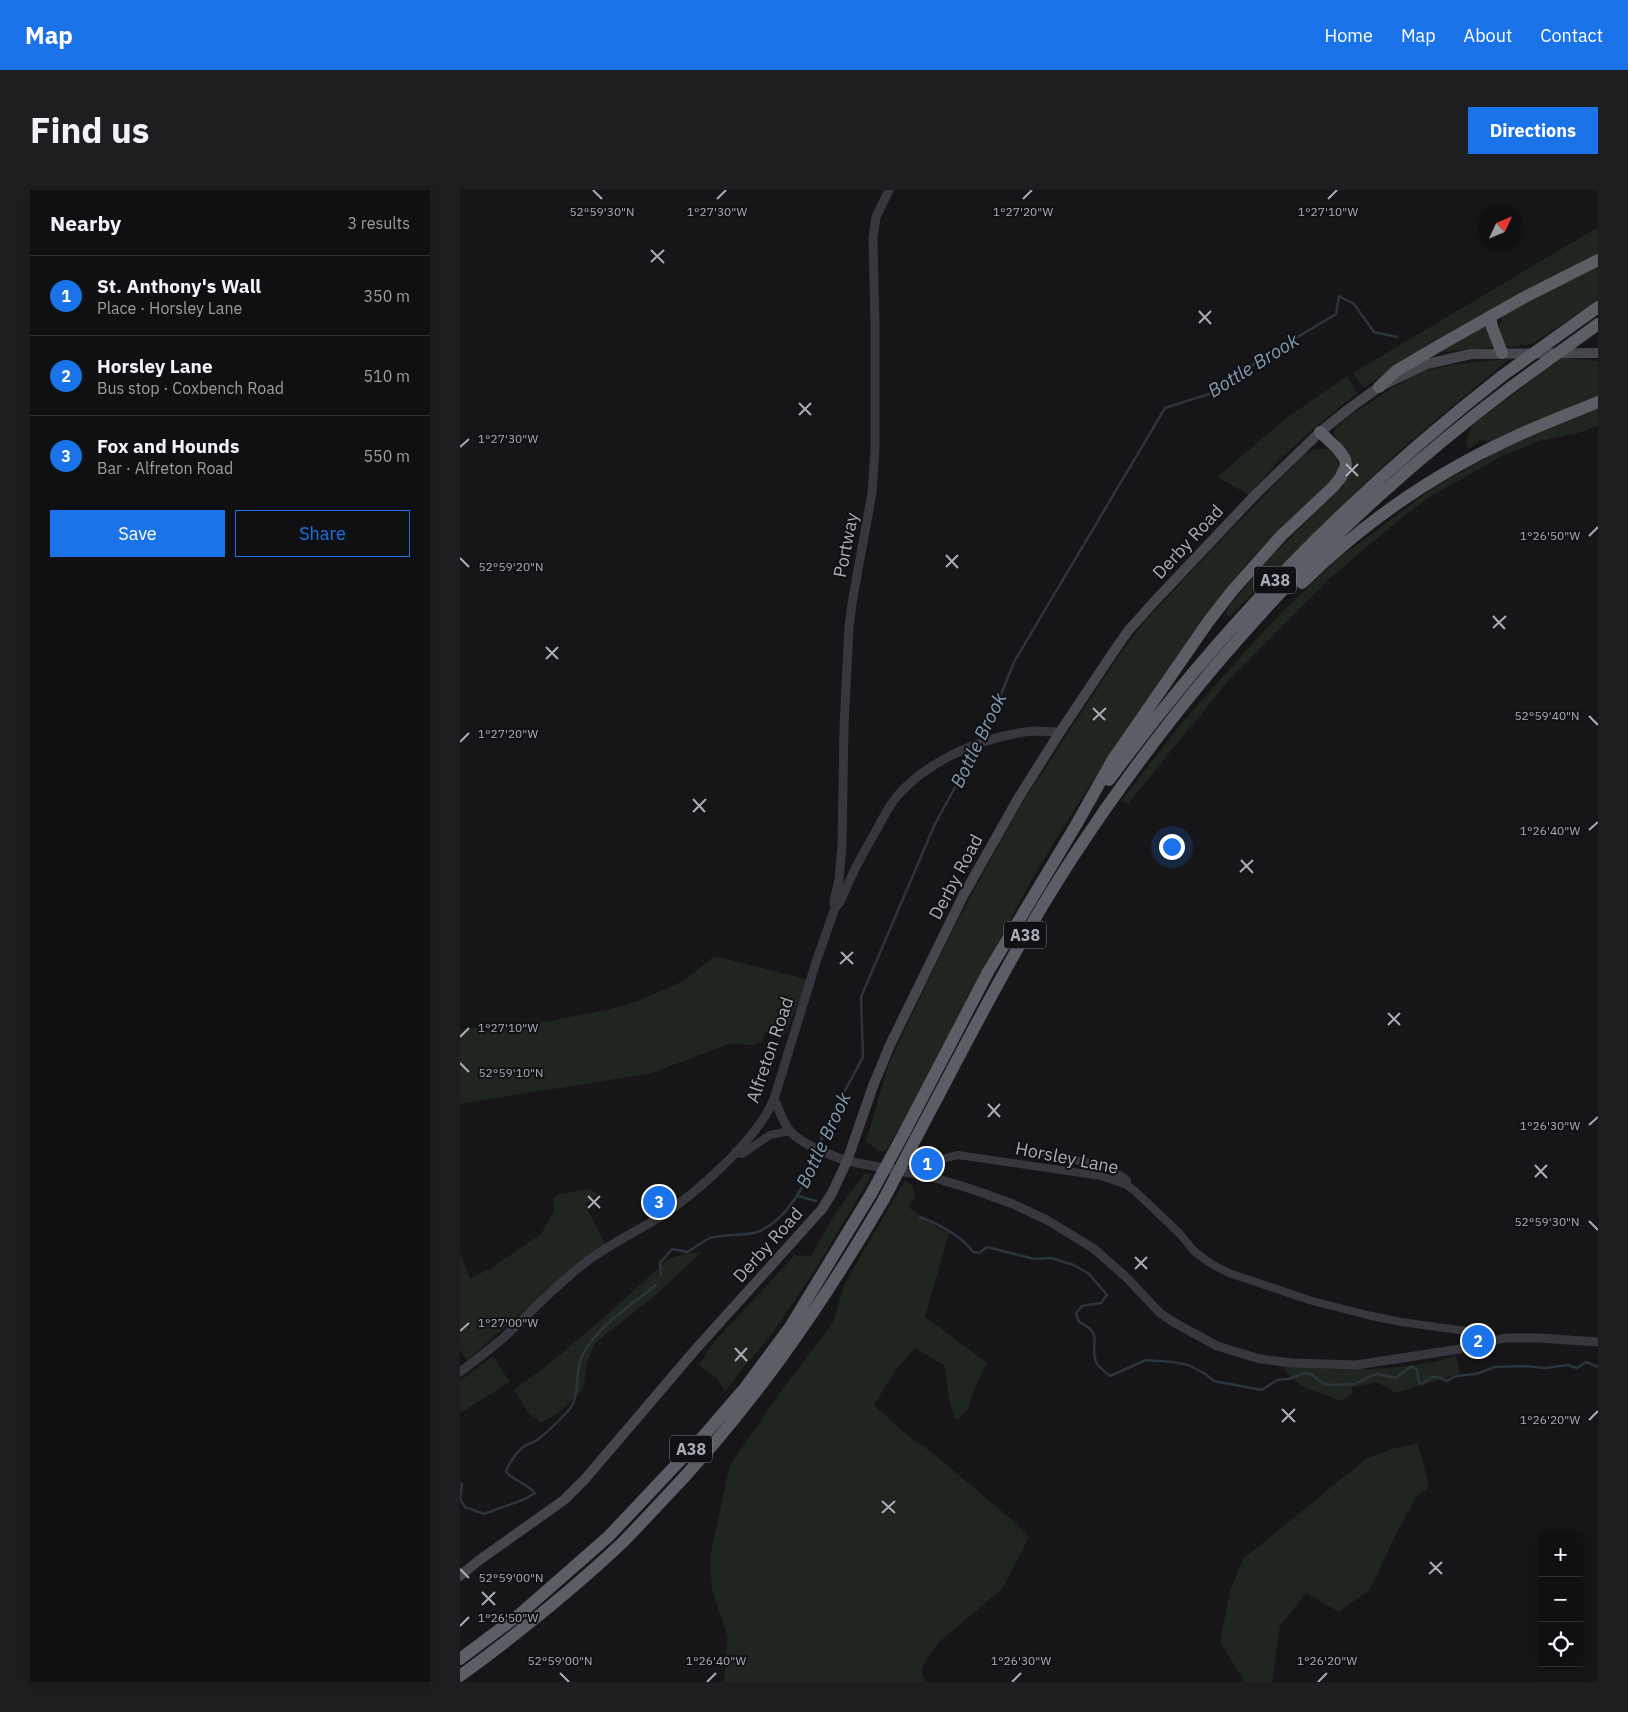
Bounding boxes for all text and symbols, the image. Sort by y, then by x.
text: Map [25,19,73,51]
text: Home [1325,24,1373,47]
text: Map [1401,24,1436,47]
text: About [1464,24,1512,47]
text: Contact [1540,24,1603,47]
text: Find us [30,107,149,153]
button: Directions [1468,107,1598,154]
text: 52°59'30"N [569,204,635,219]
text: 1°27'30"W [687,204,748,219]
text: 1°27'20"W [993,204,1054,219]
text: 1°27'10"W [1298,204,1359,219]
north arrow [1478,205,1523,250]
text: Nearby [50,209,121,237]
text: 3 results [347,213,410,233]
text: St. Anthony's Wall [97,274,261,298]
text: 1 [61,286,71,306]
text: 350 m [363,286,410,306]
text: Place · Horsley Lane [97,298,242,318]
water label: Bottle Brook [1203,327,1304,402]
text: Horsley Lane [97,354,213,378]
text: 2 [61,366,71,386]
text: 510 m [363,366,410,386]
text: Bus stop · Coxbench Road [97,378,284,398]
text: 1°27'30"W [478,431,539,446]
text: Fox and Hounds [97,434,239,458]
text: 3 [61,446,71,466]
text: 550 m [363,446,410,466]
text: Bar · Alfreton Road [97,458,233,478]
street label: Derby Road [1147,500,1228,584]
button: Save [50,510,225,557]
button: Share [235,510,410,557]
street label: Portway [828,510,863,579]
text: 1°26'50"W [1520,528,1581,543]
text: 52°59'20"N [478,559,544,574]
road number: A38 [1254,566,1296,594]
water label: Bottle Brook [945,687,1012,792]
text: 52°59'40"N [1514,708,1580,723]
text: 1°27'20"W [478,726,539,741]
text: 1°26'40"W [1520,823,1581,838]
street label: Derby Road [923,830,988,923]
your location [1159,834,1185,860]
road number: A38 [1004,922,1046,948]
street label: Alfreton Road [741,994,798,1106]
text: 1°27'10"W [478,1020,539,1035]
text: 52°59'10"N [478,1065,544,1080]
water label: Bottle Brook [790,1087,856,1192]
text: 1°26'30"W [1520,1118,1581,1133]
street label: Horsley Lane [1013,1136,1121,1179]
pin: 1 [911,1145,943,1183]
pin: 3 [643,1183,675,1221]
street label: Derby Road [728,1202,807,1287]
text: 52°59'30"N [1514,1214,1580,1229]
text: 1°27'00"W [478,1315,539,1330]
pin: 2 [1462,1322,1494,1360]
text: 1°26'20"W [1520,1412,1581,1427]
road number: A38 [670,1436,712,1462]
map controls [1538,1532,1583,1667]
button: + [1538,1532,1583,1577]
text: 52°59'00"N [478,1570,544,1585]
button: − [1538,1577,1583,1622]
text: 1°26'50"W [478,1610,539,1625]
button: locate [1538,1622,1583,1667]
text: 52°59'00"N [527,1653,593,1668]
text: 1°26'40"W [686,1653,747,1668]
text: 1°26'30"W [991,1653,1052,1668]
text: 1°26'20"W [1297,1653,1358,1668]

